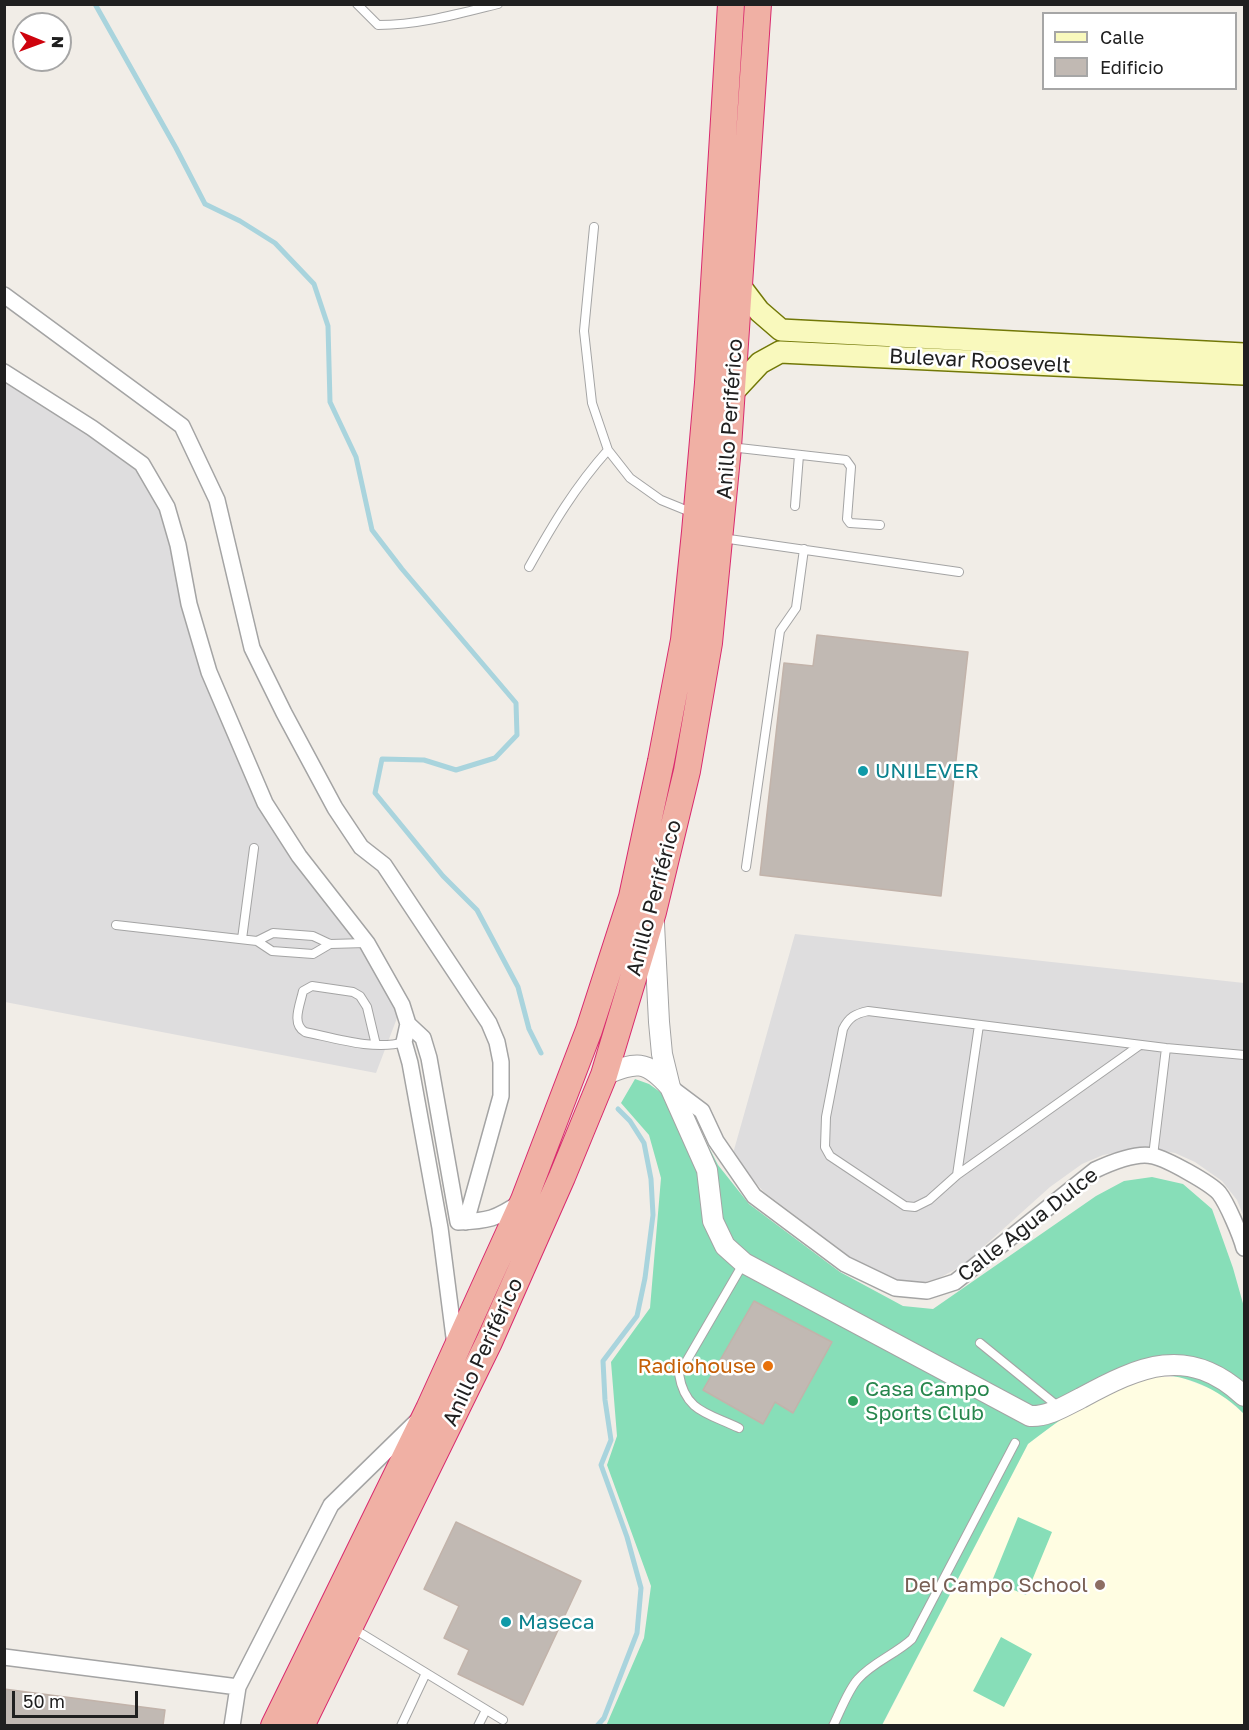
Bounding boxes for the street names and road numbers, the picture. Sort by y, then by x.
street label: Anillo Periférico [712,338,748,500]
street label: Bulevar Roosevelt [889,344,1071,378]
street label: Anillo Periférico [621,817,687,979]
street label: Calle Agua Dulce [953,1162,1103,1288]
street label: Anillo Periférico [438,1274,528,1430]

